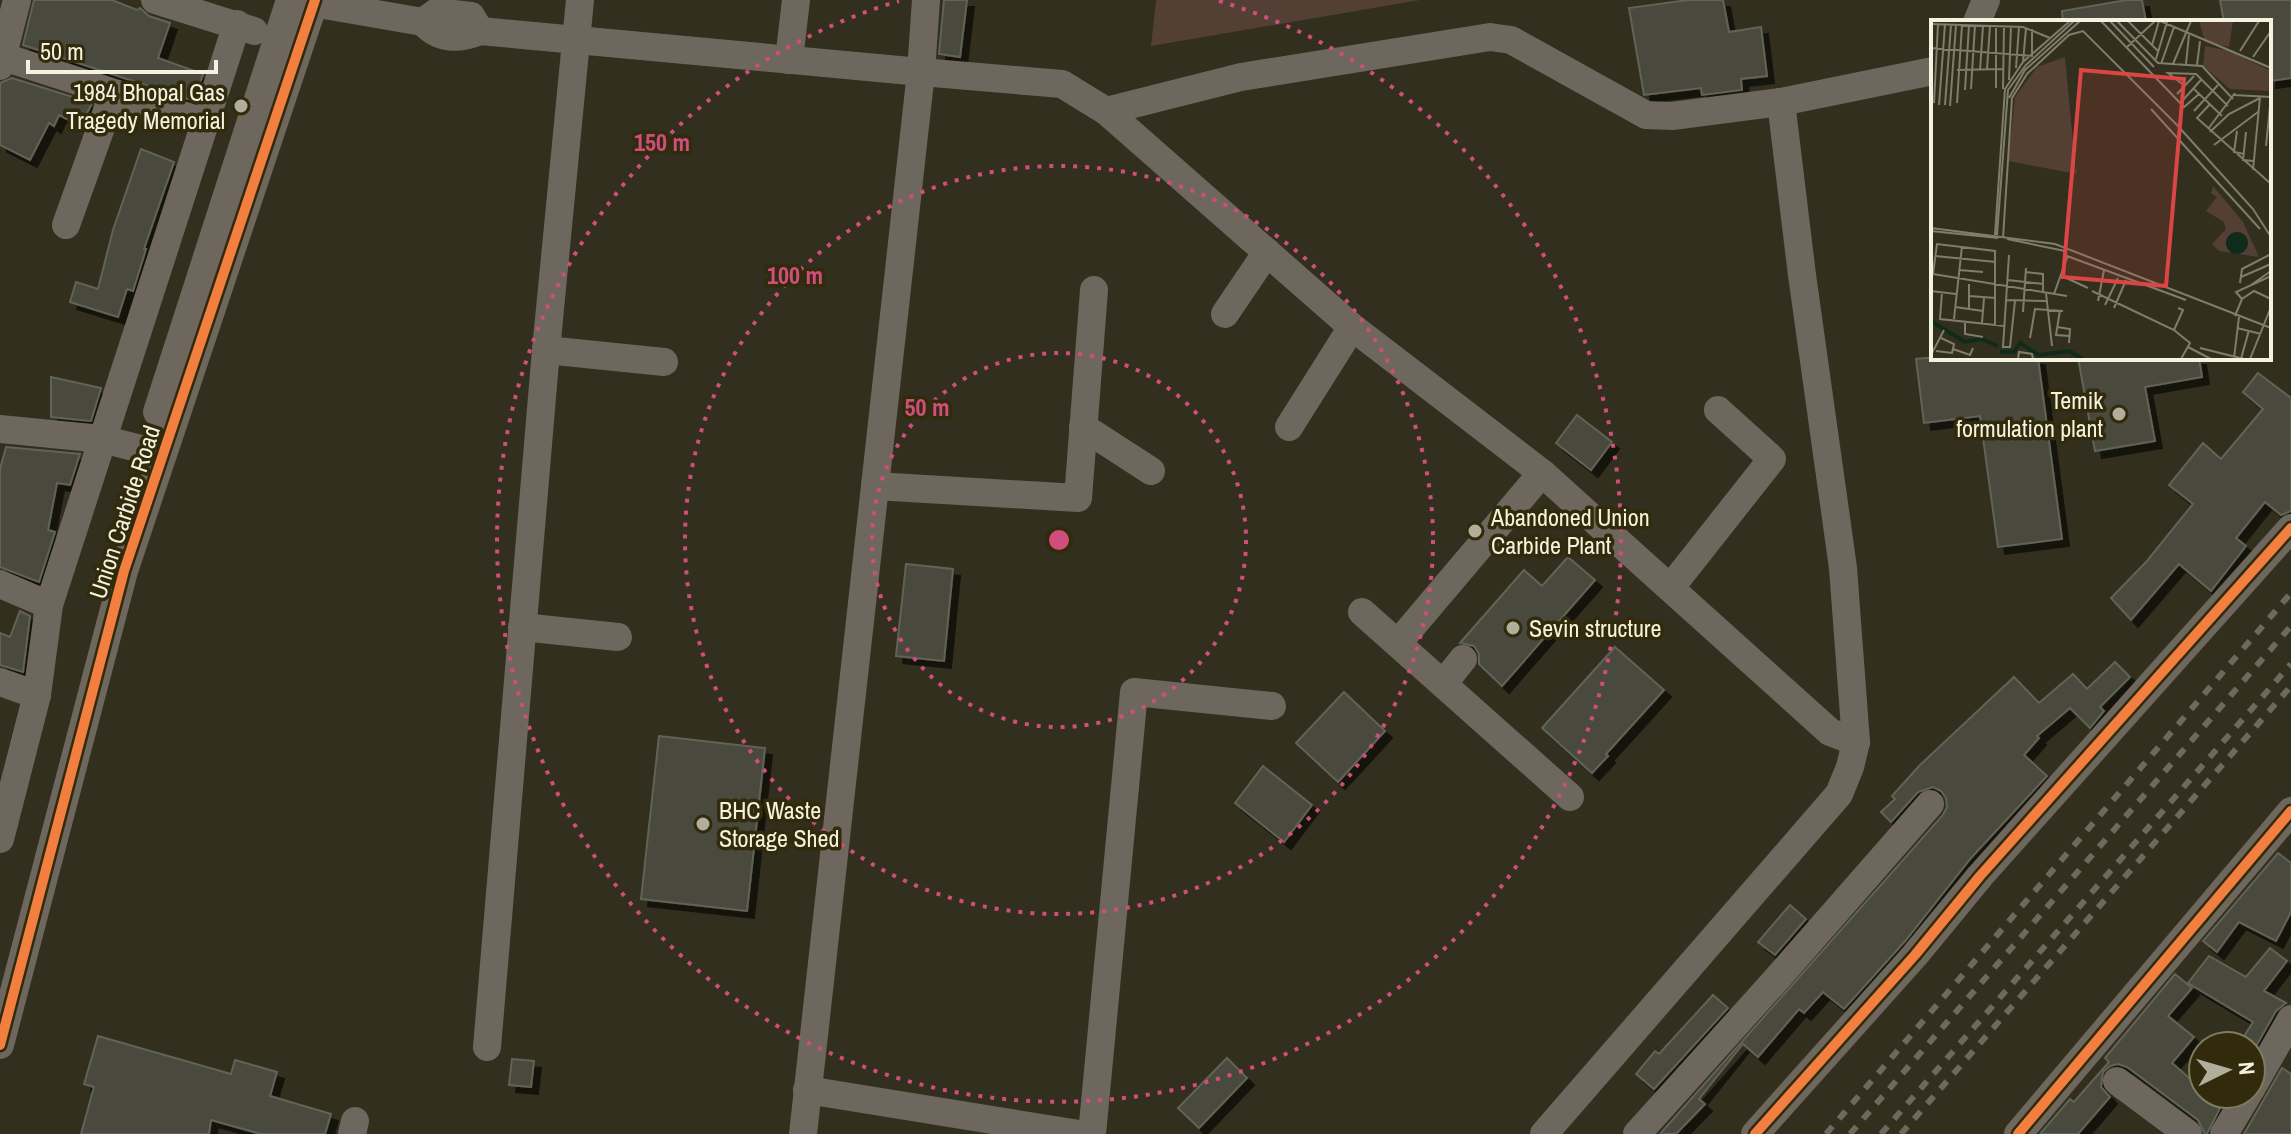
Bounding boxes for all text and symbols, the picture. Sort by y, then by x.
inset map [1931,20,2271,360]
scale bar [28,24,216,74]
text: 50 m [40,35,84,67]
place label: 1984 Bhopal Gas Tragedy Memorial [66,76,225,136]
marker: 1984 Bhopal Gas Tragedy Memorial [232,97,250,115]
text: 150 m [634,126,690,158]
text: 100 m [767,259,823,291]
place label: Temik formulation plant [1956,384,2104,444]
text: 50 m [905,391,949,423]
marker: Temik formulation plant [2110,405,2128,423]
street label: Union Carbide Road [81,421,167,603]
place label: Abandoned Union Carbide Plant [1490,501,1650,561]
marker: Abandoned Union Carbide Plant [1466,522,1484,540]
centre of rings [1045,526,1073,554]
place label: Sevin structure [1529,612,1661,644]
marker: Sevin structure [1504,619,1522,637]
place label: BHC Waste Storage Shed [719,794,839,854]
marker: BHC Waste Storage Shed [694,815,712,833]
north arrow [2187,1030,2267,1110]
text: N [2231,1060,2262,1076]

